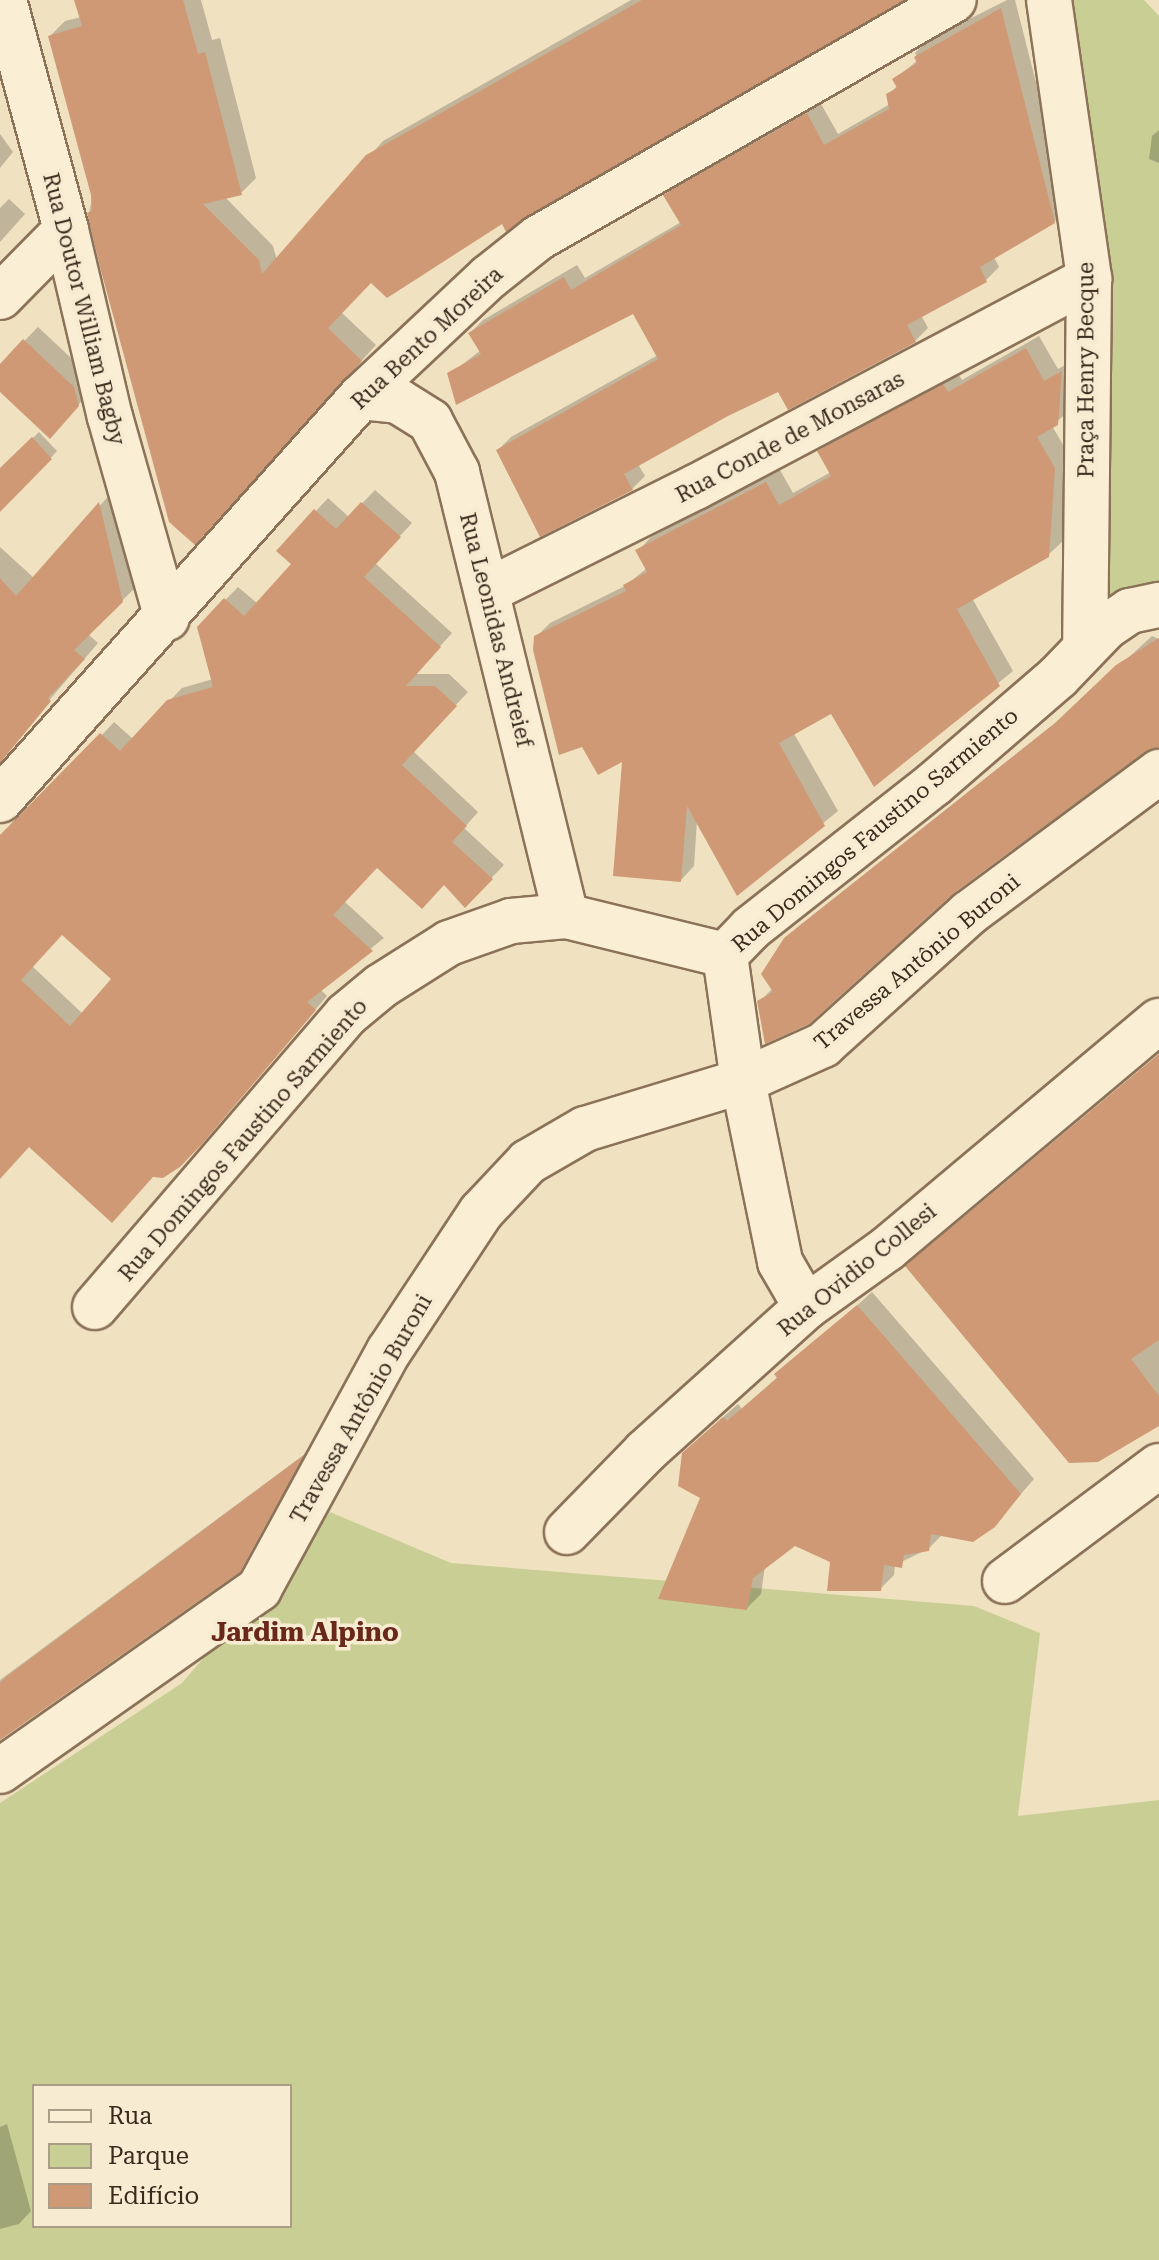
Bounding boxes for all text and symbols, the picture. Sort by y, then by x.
street label: Rua Doutor William Bagby [37,170,131,448]
street label: Rua Bento Moreira [346,261,508,415]
street label: Praça Henry Becque [1073,262,1099,478]
street label: Rua Conde de Monsaras [671,365,909,509]
street label: Rua Leonidas Andreief [454,510,538,750]
street label: Rua Domingos Faustino Sarmiento [726,702,1024,958]
street label: Travessa Antônio Buroni [809,868,1025,1056]
street label: Rua Domingos Faustino Sarmiento [113,993,373,1287]
street label: Rua Ovidio Collesi [772,1198,942,1342]
street label: Travessa Antônio Buroni [284,1290,438,1528]
district label: Jardim Alpino [211,1617,399,1649]
legend [32,2084,292,2228]
text: Rua [108,2102,152,2130]
text: Parque [108,2142,189,2170]
text: Edifício [108,2182,199,2210]

